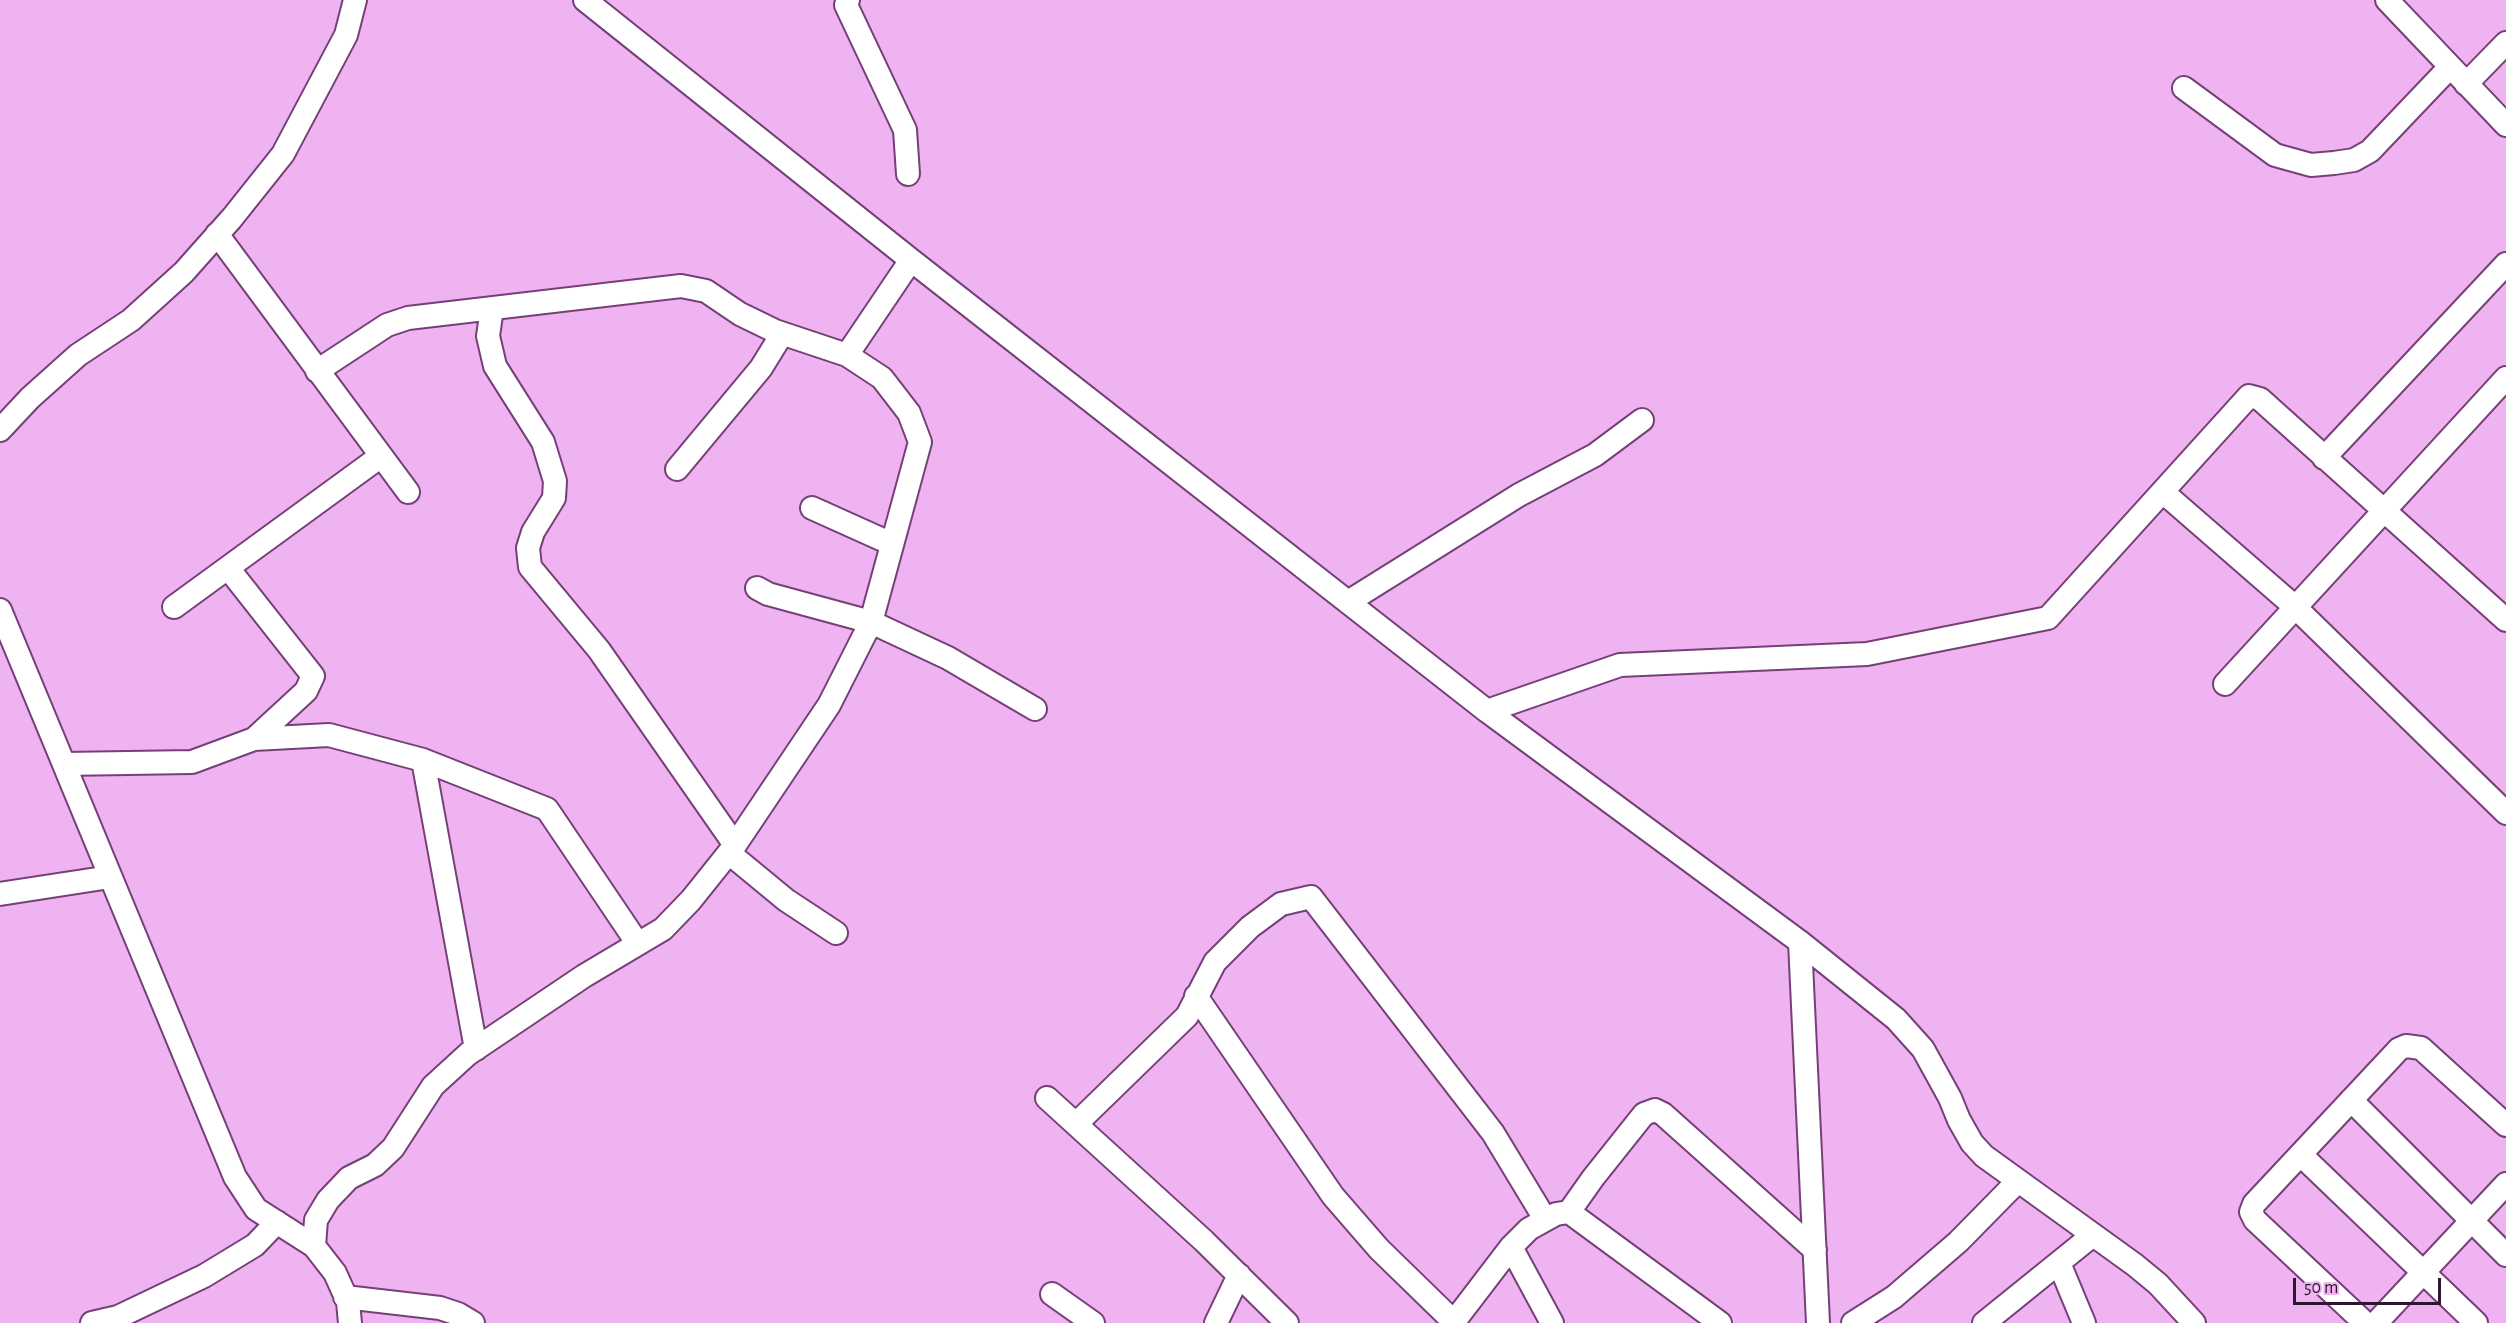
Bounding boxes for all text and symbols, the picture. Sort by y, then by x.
scale bar [2296,1266,2444,1304]
text: 50 m [2304,1279,2338,1297]

